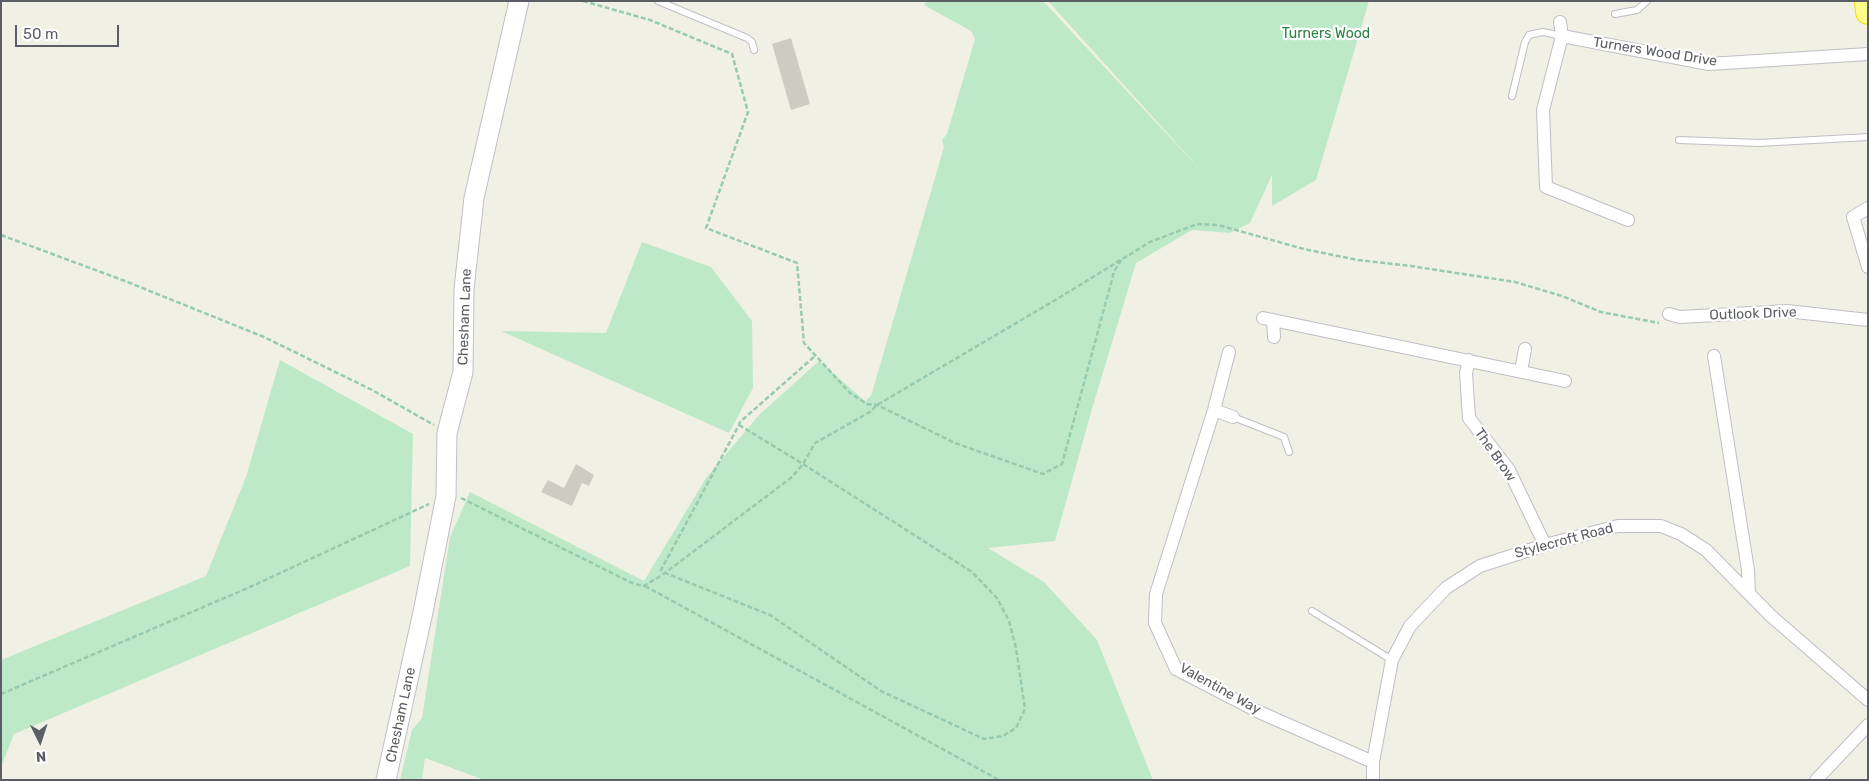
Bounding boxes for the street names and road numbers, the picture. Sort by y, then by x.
street label: Turners Wood Drive [1592,34,1718,70]
street label: Chesham Lane [455,268,475,366]
street label: Outlook Drive [1709,304,1797,324]
street label: The Brow [1471,425,1519,485]
street label: Stylecroft Road [1513,520,1615,562]
street label: Valentine Way [1176,660,1264,718]
street label: Chesham Lane [383,666,419,764]

